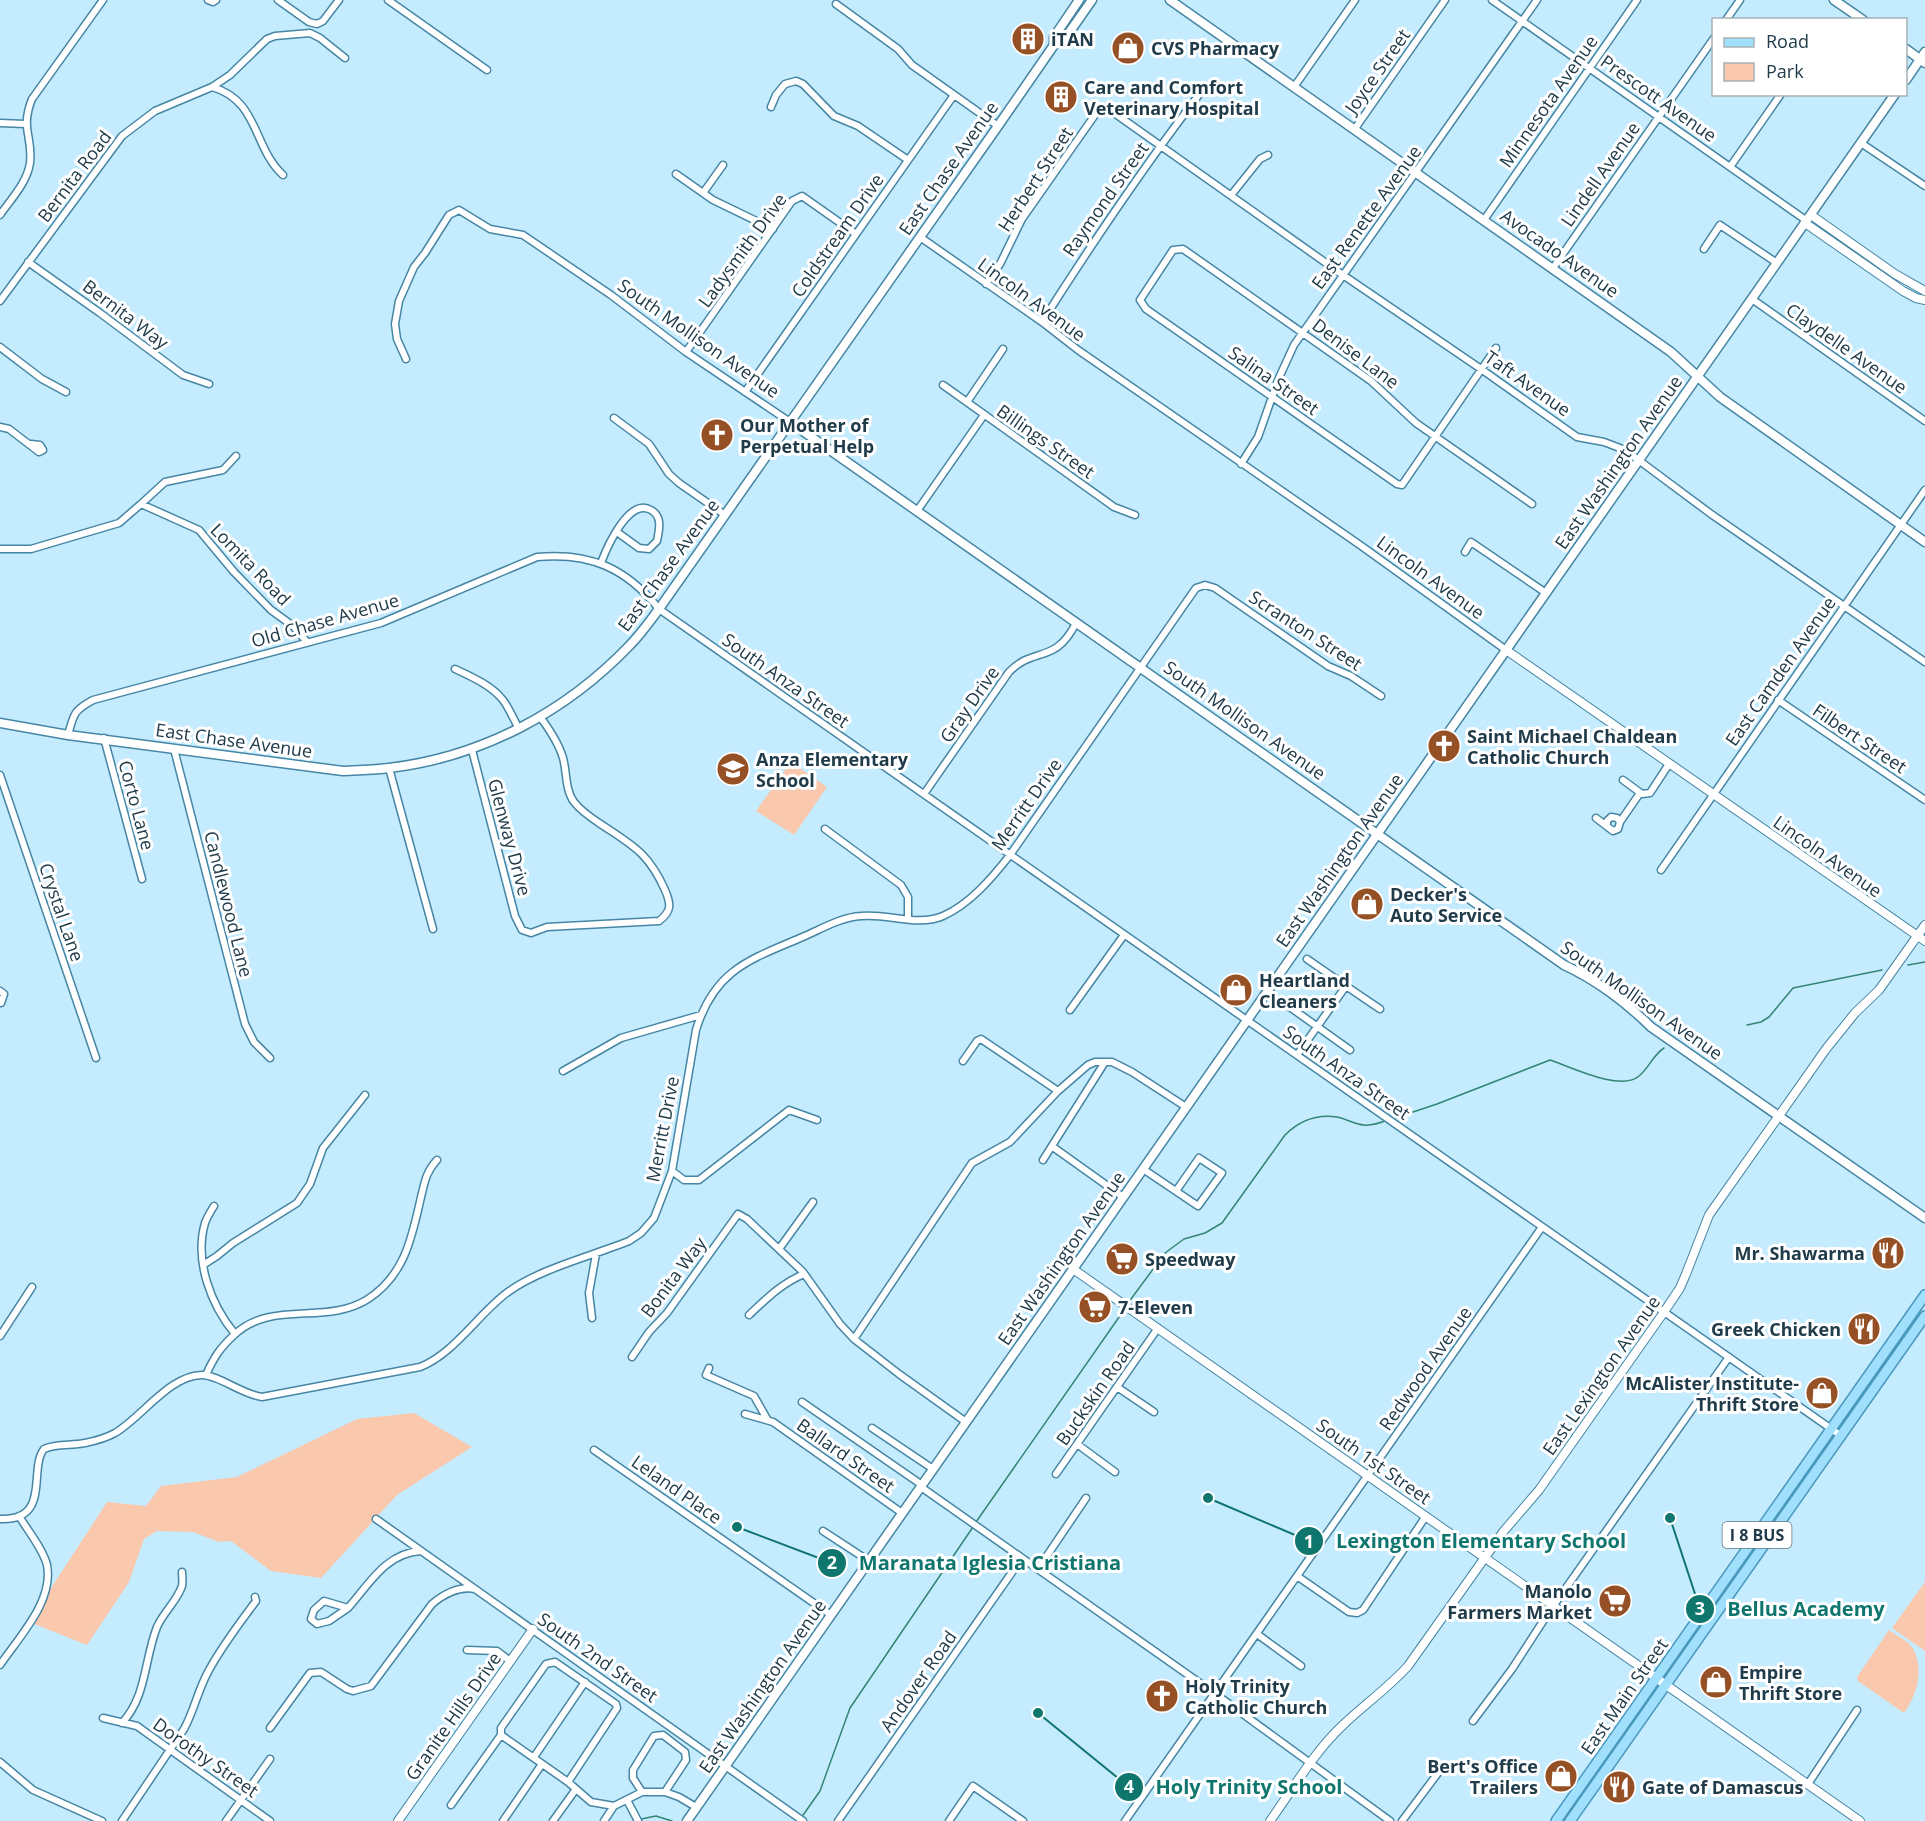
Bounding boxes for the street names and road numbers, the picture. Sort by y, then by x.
street label: Joyce Street [1338,24,1415,120]
street label: Minnesota Avenue [1493,30,1603,172]
street label: Prescott Avenue [1596,49,1722,147]
street label: East Chase Avenue [893,96,1003,240]
street label: Lindell Avenue [1555,117,1645,231]
street label: Herbert Street [992,122,1078,236]
street label: Bernita Road [32,125,116,227]
street label: Raymond Street [1057,137,1153,261]
street label: East Renette Avenue [1306,140,1426,294]
street label: Coldstream Drive [785,168,889,302]
street label: Ladysmith Drive [692,188,792,312]
street label: Avocado Avenue [1496,203,1624,303]
street label: Lincoln Avenue [973,252,1091,346]
street label: South Mollison Avenue [613,273,785,403]
street label: Bernita Way [78,274,174,355]
street label: Claydelle Avenue [1782,297,1912,399]
street label: Denise Lane [1308,313,1404,393]
street label: Salina Street [1224,340,1324,420]
street label: Taft Avenue [1480,345,1576,421]
street label: East Washington Avenue [1549,370,1687,554]
street label: Billings Street [992,398,1100,484]
street label: East Chase Avenue [612,494,724,636]
street label: Lomita Road [206,518,296,610]
street label: Lincoln Avenue [1372,530,1490,624]
street label: Scranton Street [1245,585,1367,675]
street label: Old Chase Avenue [248,587,402,653]
street label: East Camden Avenue [1719,592,1841,750]
street label: South Anza Street [718,627,854,733]
street label: South Mollison Avenue [1159,655,1331,785]
street label: Gray Drive [934,661,1004,747]
street label: Filbert Street [1808,698,1912,778]
street label: East Chase Avenue [154,717,314,763]
street label: Merritt Drive [985,753,1067,855]
street label: Corto Lane [114,757,160,853]
street label: East Washington Avenue [1270,768,1408,952]
street label: Glenway Drive [483,776,537,898]
street label: Lincoln Avenue [1769,810,1887,902]
street label: Candlewood Lane [199,828,259,980]
street label: Crystal Lane [34,860,90,964]
street label: South Mollison Avenue [1556,935,1728,1065]
street label: South Anza Street [1279,1019,1415,1125]
street label: Merritt Drive [640,1074,684,1184]
street label: East Washington Avenue [992,1166,1130,1350]
street label: Bonita Way [635,1231,712,1322]
street label: East Lexington Avenue [1537,1290,1665,1460]
street label: Redwood Avenue [1373,1301,1477,1435]
street label: Buckskin Road [1050,1336,1140,1450]
street label: Ballard Street [792,1412,900,1498]
street label: South 1st Street [1312,1413,1436,1509]
street label: Leland Place [627,1449,727,1529]
road number: I 8 BUS [1722,1522,1792,1548]
street label: East Washington Avenue [693,1594,831,1778]
street label: South 2nd Street [533,1607,663,1707]
street label: Andover Road [874,1626,962,1736]
street label: East Main Street [1575,1633,1673,1759]
street label: Granite Hills Drive [400,1647,506,1785]
street label: Dorothy Street [149,1712,263,1802]

